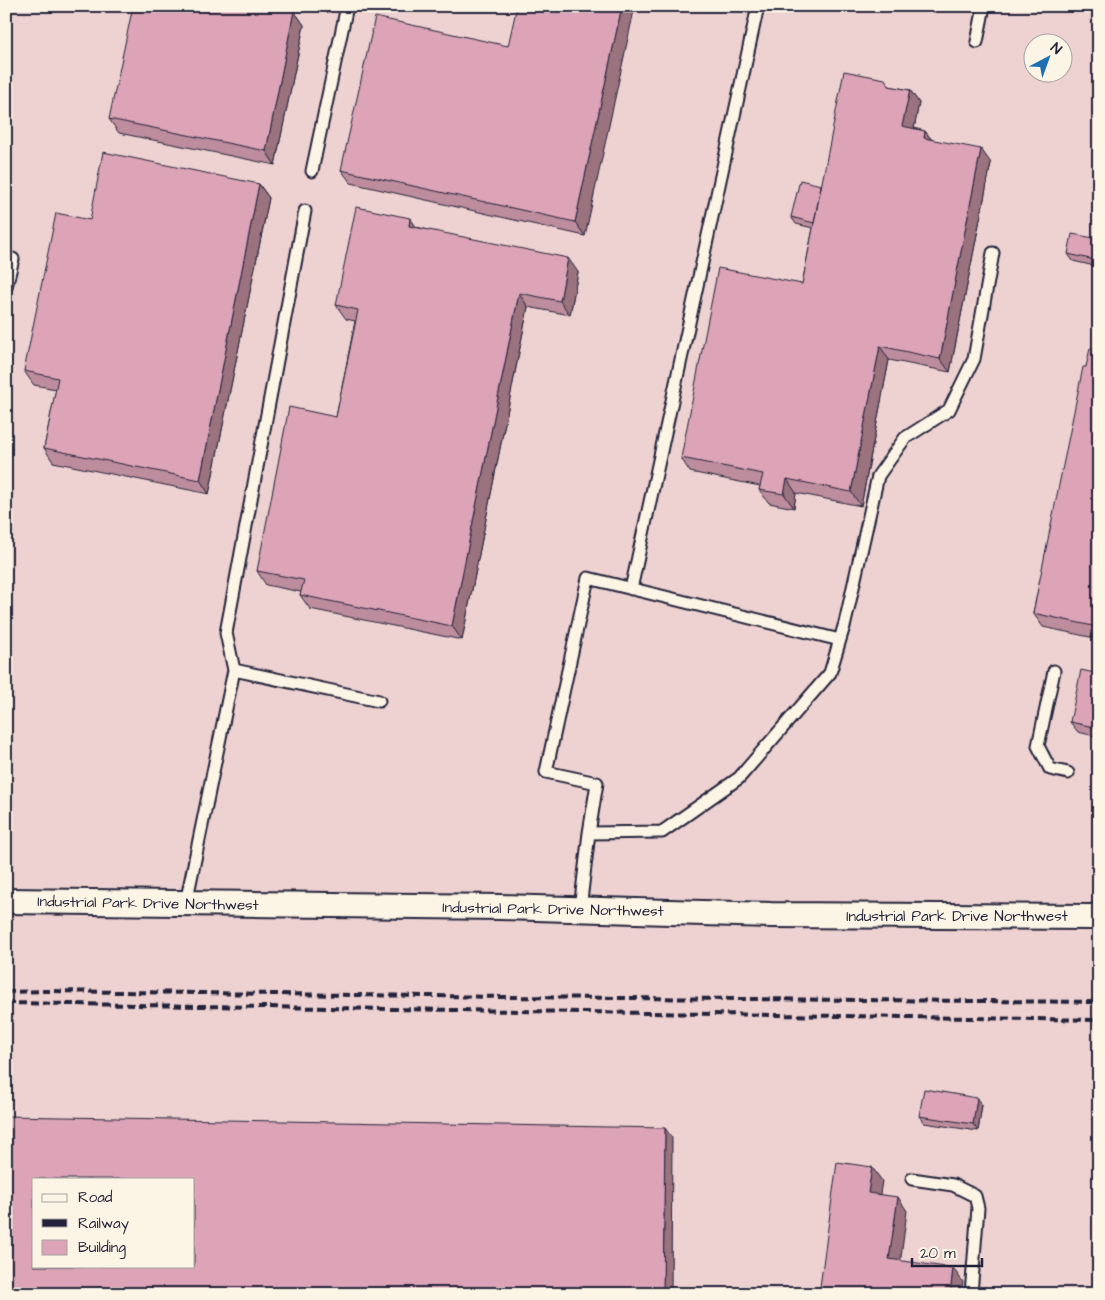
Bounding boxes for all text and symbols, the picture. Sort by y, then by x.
north arrow [1022,32,1072,82]
text: N [1046,39,1066,60]
street label: Industrial Park Drive Northwest [37,891,259,916]
street label: Industrial Park Drive Northwest [442,897,664,922]
street label: Industrial Park Drive Northwest [846,906,1068,927]
legend [32,1178,195,1268]
text: Road [78,1187,113,1208]
text: Railway [78,1213,129,1235]
scale bar [912,1235,982,1267]
text: Building [78,1237,126,1259]
text: 20 m [920,1243,956,1264]

